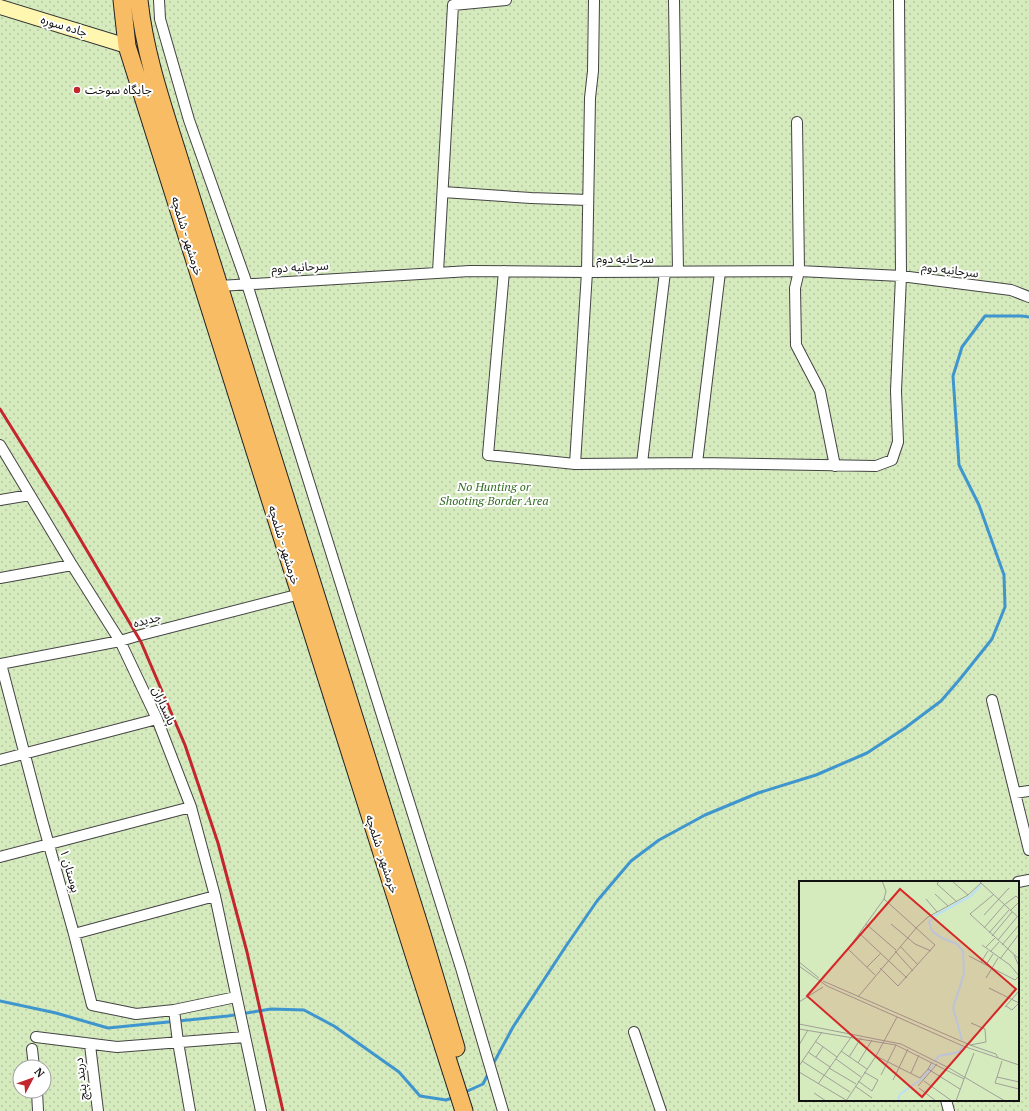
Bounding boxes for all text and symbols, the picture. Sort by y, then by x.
street label: جاده سوره [39,11,89,40]
place label: جایگاه سوخت [85,82,152,97]
marker: جایگاه سوخت [72,85,82,95]
street label: خرمشهر - شلمچه [167,194,207,278]
street label: سرحانیه دوم [596,251,654,268]
street label: سرحانیه دوم [271,258,329,277]
street label: سرحانیه دوم [920,259,980,282]
park label: No Hunting or Shooting Border Area [439,479,549,508]
street label: خرمشهر - شلمچه [264,503,304,587]
street label: جدیده [131,609,162,630]
street label: پاسداران [148,684,180,728]
street label: خرمشهر - شلمچه [362,812,402,896]
street label: بوستان ۱ [57,848,84,894]
inset map [799,881,1019,1101]
street label: دربند پنچ [71,1057,92,1101]
north arrow [12,1059,52,1099]
text: N [32,1065,48,1081]

